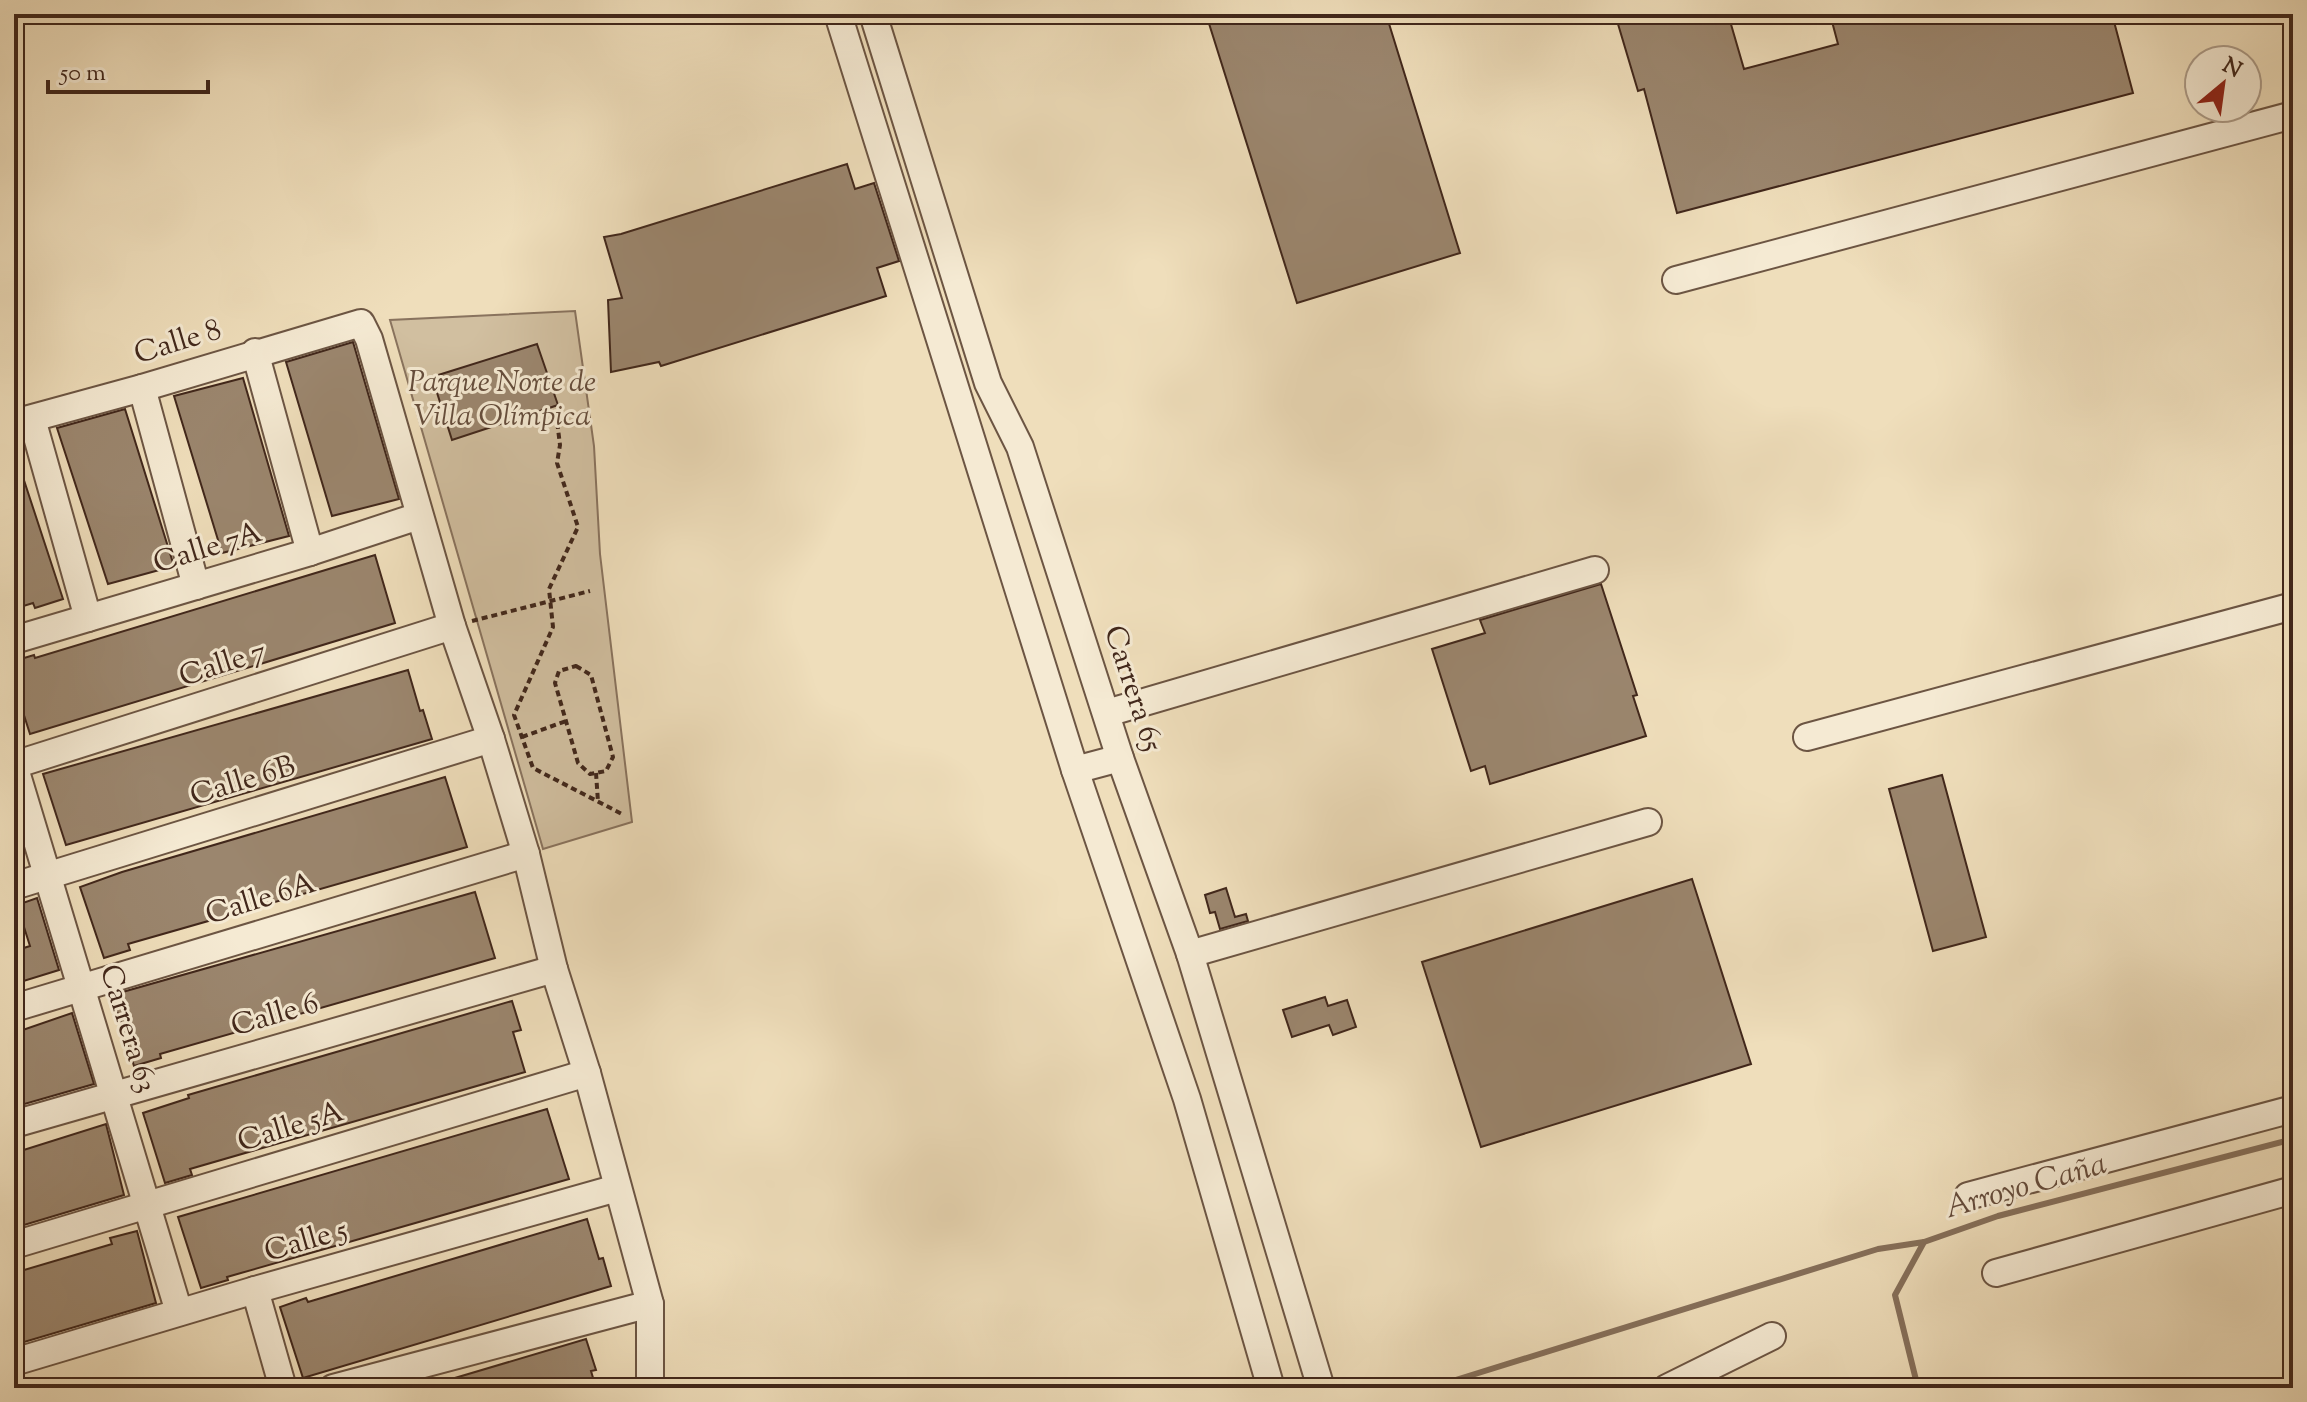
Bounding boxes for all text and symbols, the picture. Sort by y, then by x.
scale bar [48,44,208,94]
north arrow [2183,44,2263,124]
text: N [2216,51,2247,88]
text: 50 m [58,57,106,91]
street label: Calle 8 [129,309,227,377]
park label: Parque Norte de Villa Olímpica [408,362,596,439]
street label: Calle 7A [148,512,268,586]
street label: Carrera 65 [1091,620,1173,758]
street label: Calle 7 [174,631,272,699]
street label: Calle 6B [185,746,301,818]
street label: Calle 6A [201,863,321,937]
street label: Carrera 63 [87,960,167,1098]
street label: Calle 6 [226,983,324,1049]
street label: Calle 5A [233,1092,349,1164]
water label: Arroyo Caña [1940,1142,2112,1232]
street label: Calle 5 [259,1210,353,1274]

